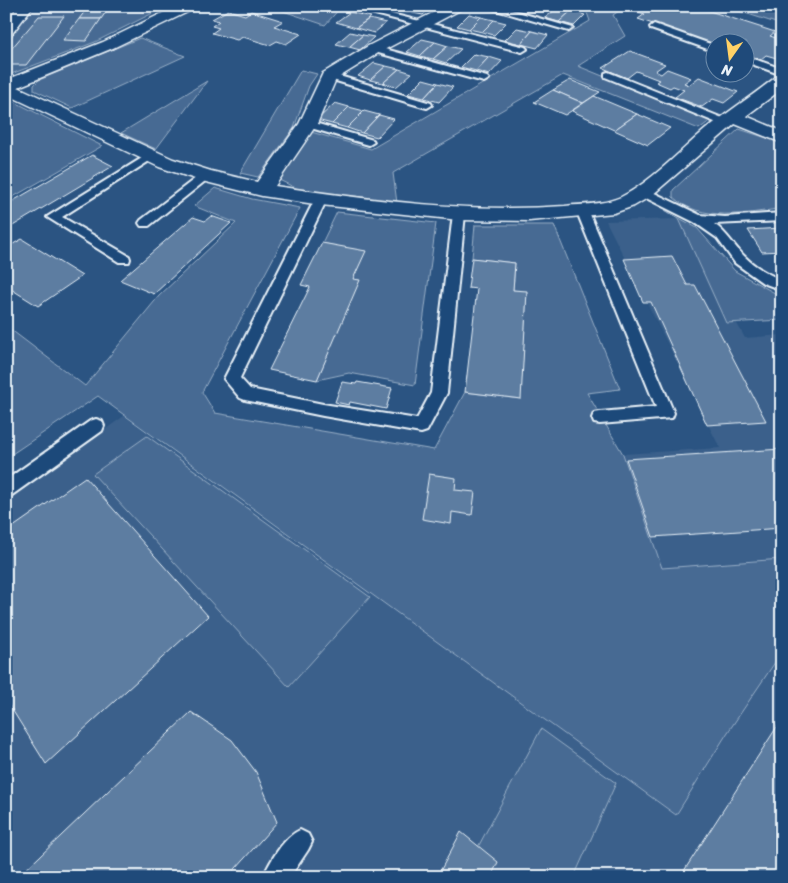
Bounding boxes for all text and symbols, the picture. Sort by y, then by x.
north arrow [706,32,756,82]
text: N [719,57,736,84]

